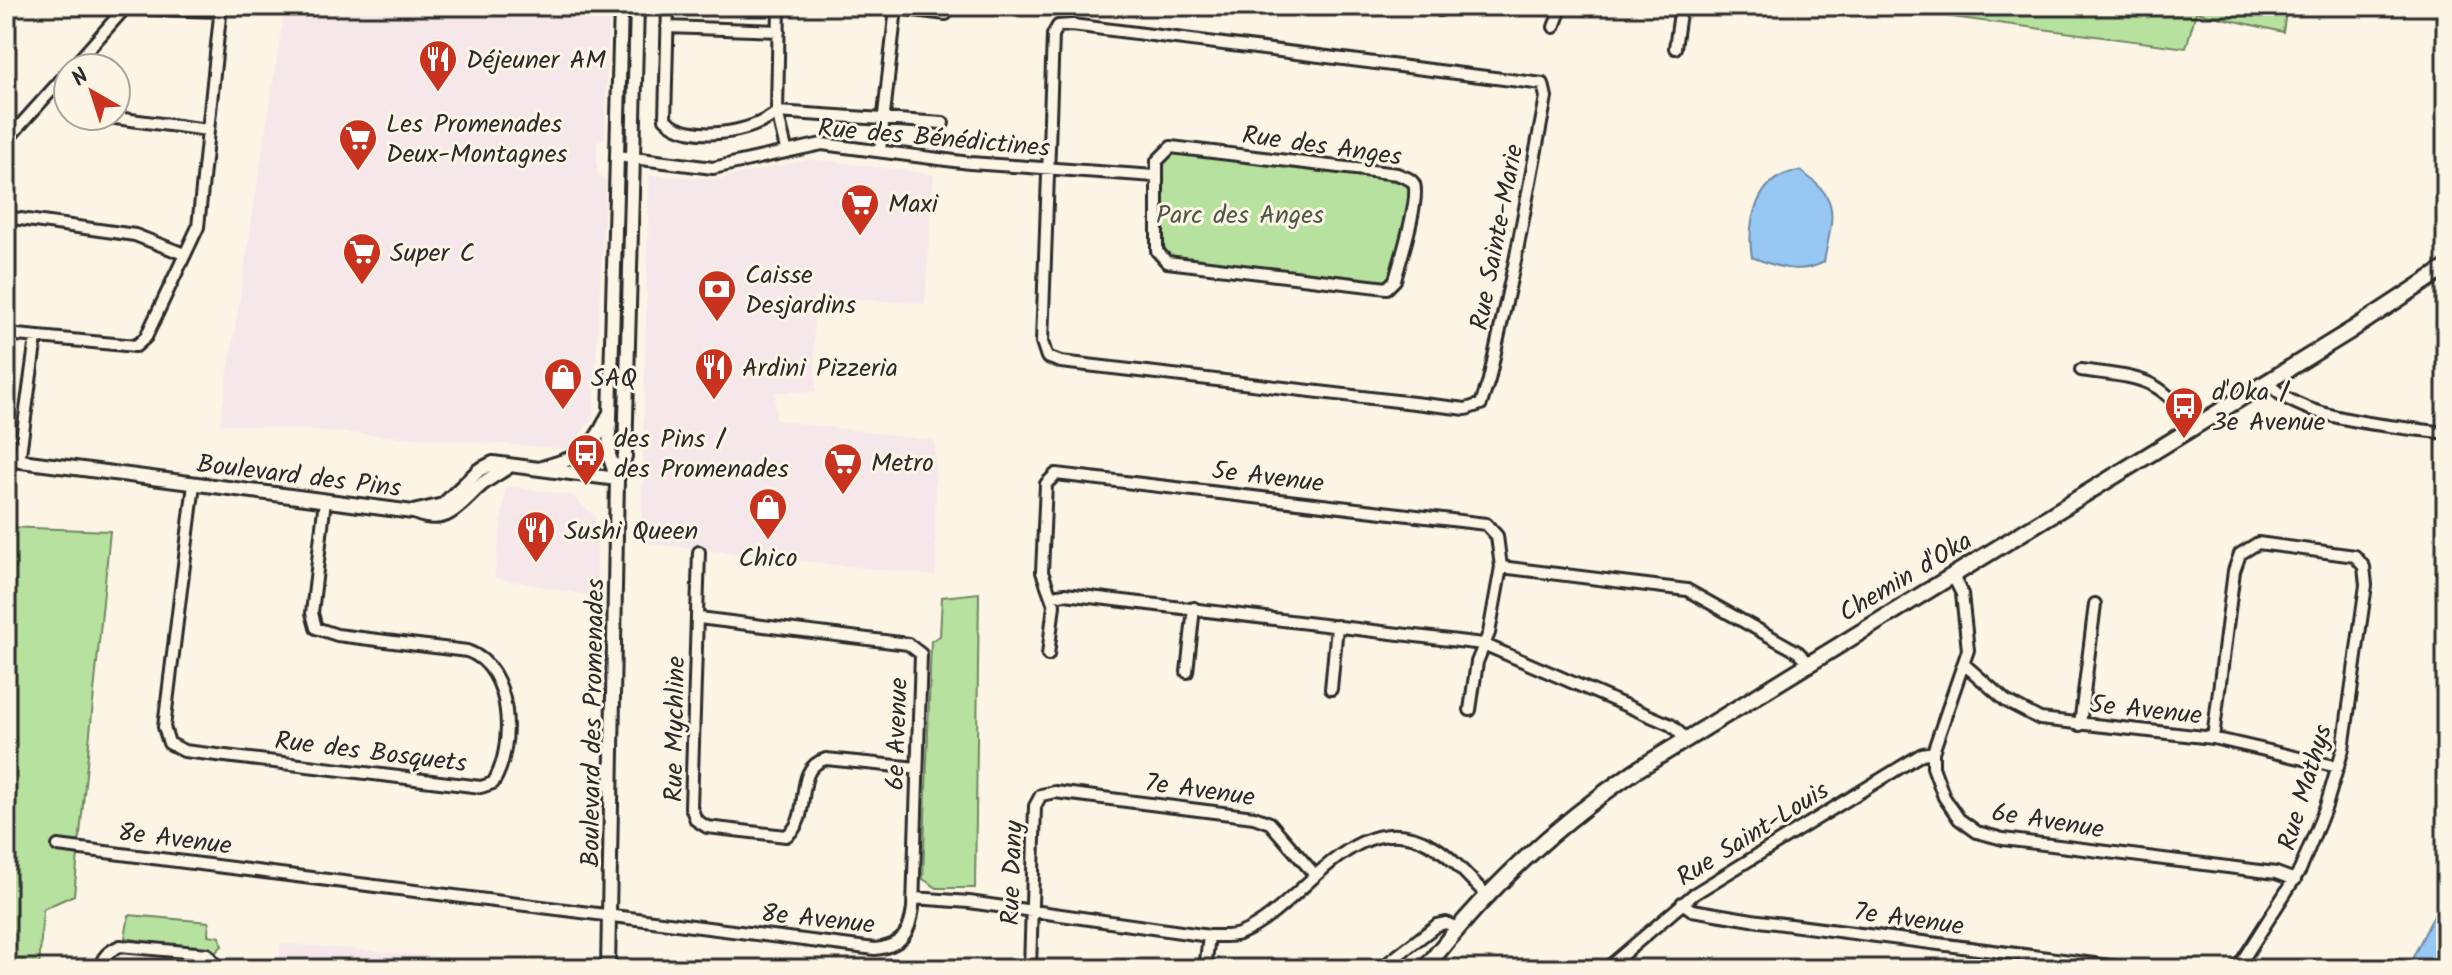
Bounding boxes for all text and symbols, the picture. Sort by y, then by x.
restaurant icon: Déjeuner AM [417,38,459,93]
place label: Déjeuner AM [466,40,606,82]
north arrow [52,52,132,132]
text: N [65,60,97,96]
place label: Les Promenades Deux-Montagnes [386,104,567,176]
street label: Rue des Bénédictines [816,108,1052,170]
street label: Rue des Anges [1239,115,1404,179]
supermarket icon: Les Promenades Deux-Montagnes [337,117,379,172]
street label: Rue Sainte-Marie [1459,140,1537,334]
supermarket icon: Maxi [839,182,881,237]
place label: Maxi [888,184,940,226]
park label: Parc des Anges [1156,195,1324,237]
supermarket icon: Super C [341,231,383,286]
place label: Super C [390,233,475,275]
place label: Caisse Desjardins [745,255,856,327]
bank icon: Caisse Desjardins [696,268,738,323]
restaurant icon: Ardini Pizzeria [693,346,735,401]
place label: Ardini Pizzeria [742,348,898,390]
shop icon: SAQ [542,356,584,411]
place label: SAQ [591,358,637,400]
place label: d'Oka / 3e Avenue [2212,372,2326,444]
bus stop icon: d'Oka / 3e Avenue [2163,385,2205,440]
place label: des Pins / des Promenades [614,419,789,491]
bus stop icon: des Pins / des Promenades [565,432,607,487]
supermarket icon: Metro [822,441,864,496]
place label: Metro [871,443,934,485]
street label: Boulevard des Pins [194,444,403,510]
street label: 5e Avenue [1209,450,1327,506]
shop icon: Chico [747,486,789,541]
restaurant icon: Sushi Queen [515,509,557,564]
place label: Sushi Queen [564,511,698,553]
street label: Chemin d'Oka [1831,521,1981,634]
place label: Chico [738,538,798,580]
street label: Boulevard des Promenades [570,578,618,868]
street label: Rue Mychline [654,655,698,802]
street label: 6e Avenue [875,677,921,791]
street label: 5e Avenue [2088,684,2204,738]
street label: Rue Mathys [2267,719,2345,856]
street label: Rue des Bosquets [272,720,469,786]
street label: 7e Avenue [1142,762,1258,820]
street label: Rue Saint-Louis [1668,771,1838,899]
street label: 6e Avenue [1989,792,2107,852]
street label: 8e Avenue [115,812,234,868]
street label: Rue Dany [990,819,1036,926]
street label: 7e Avenue [1851,891,1967,949]
street label: 8e Avenue [759,893,877,947]

